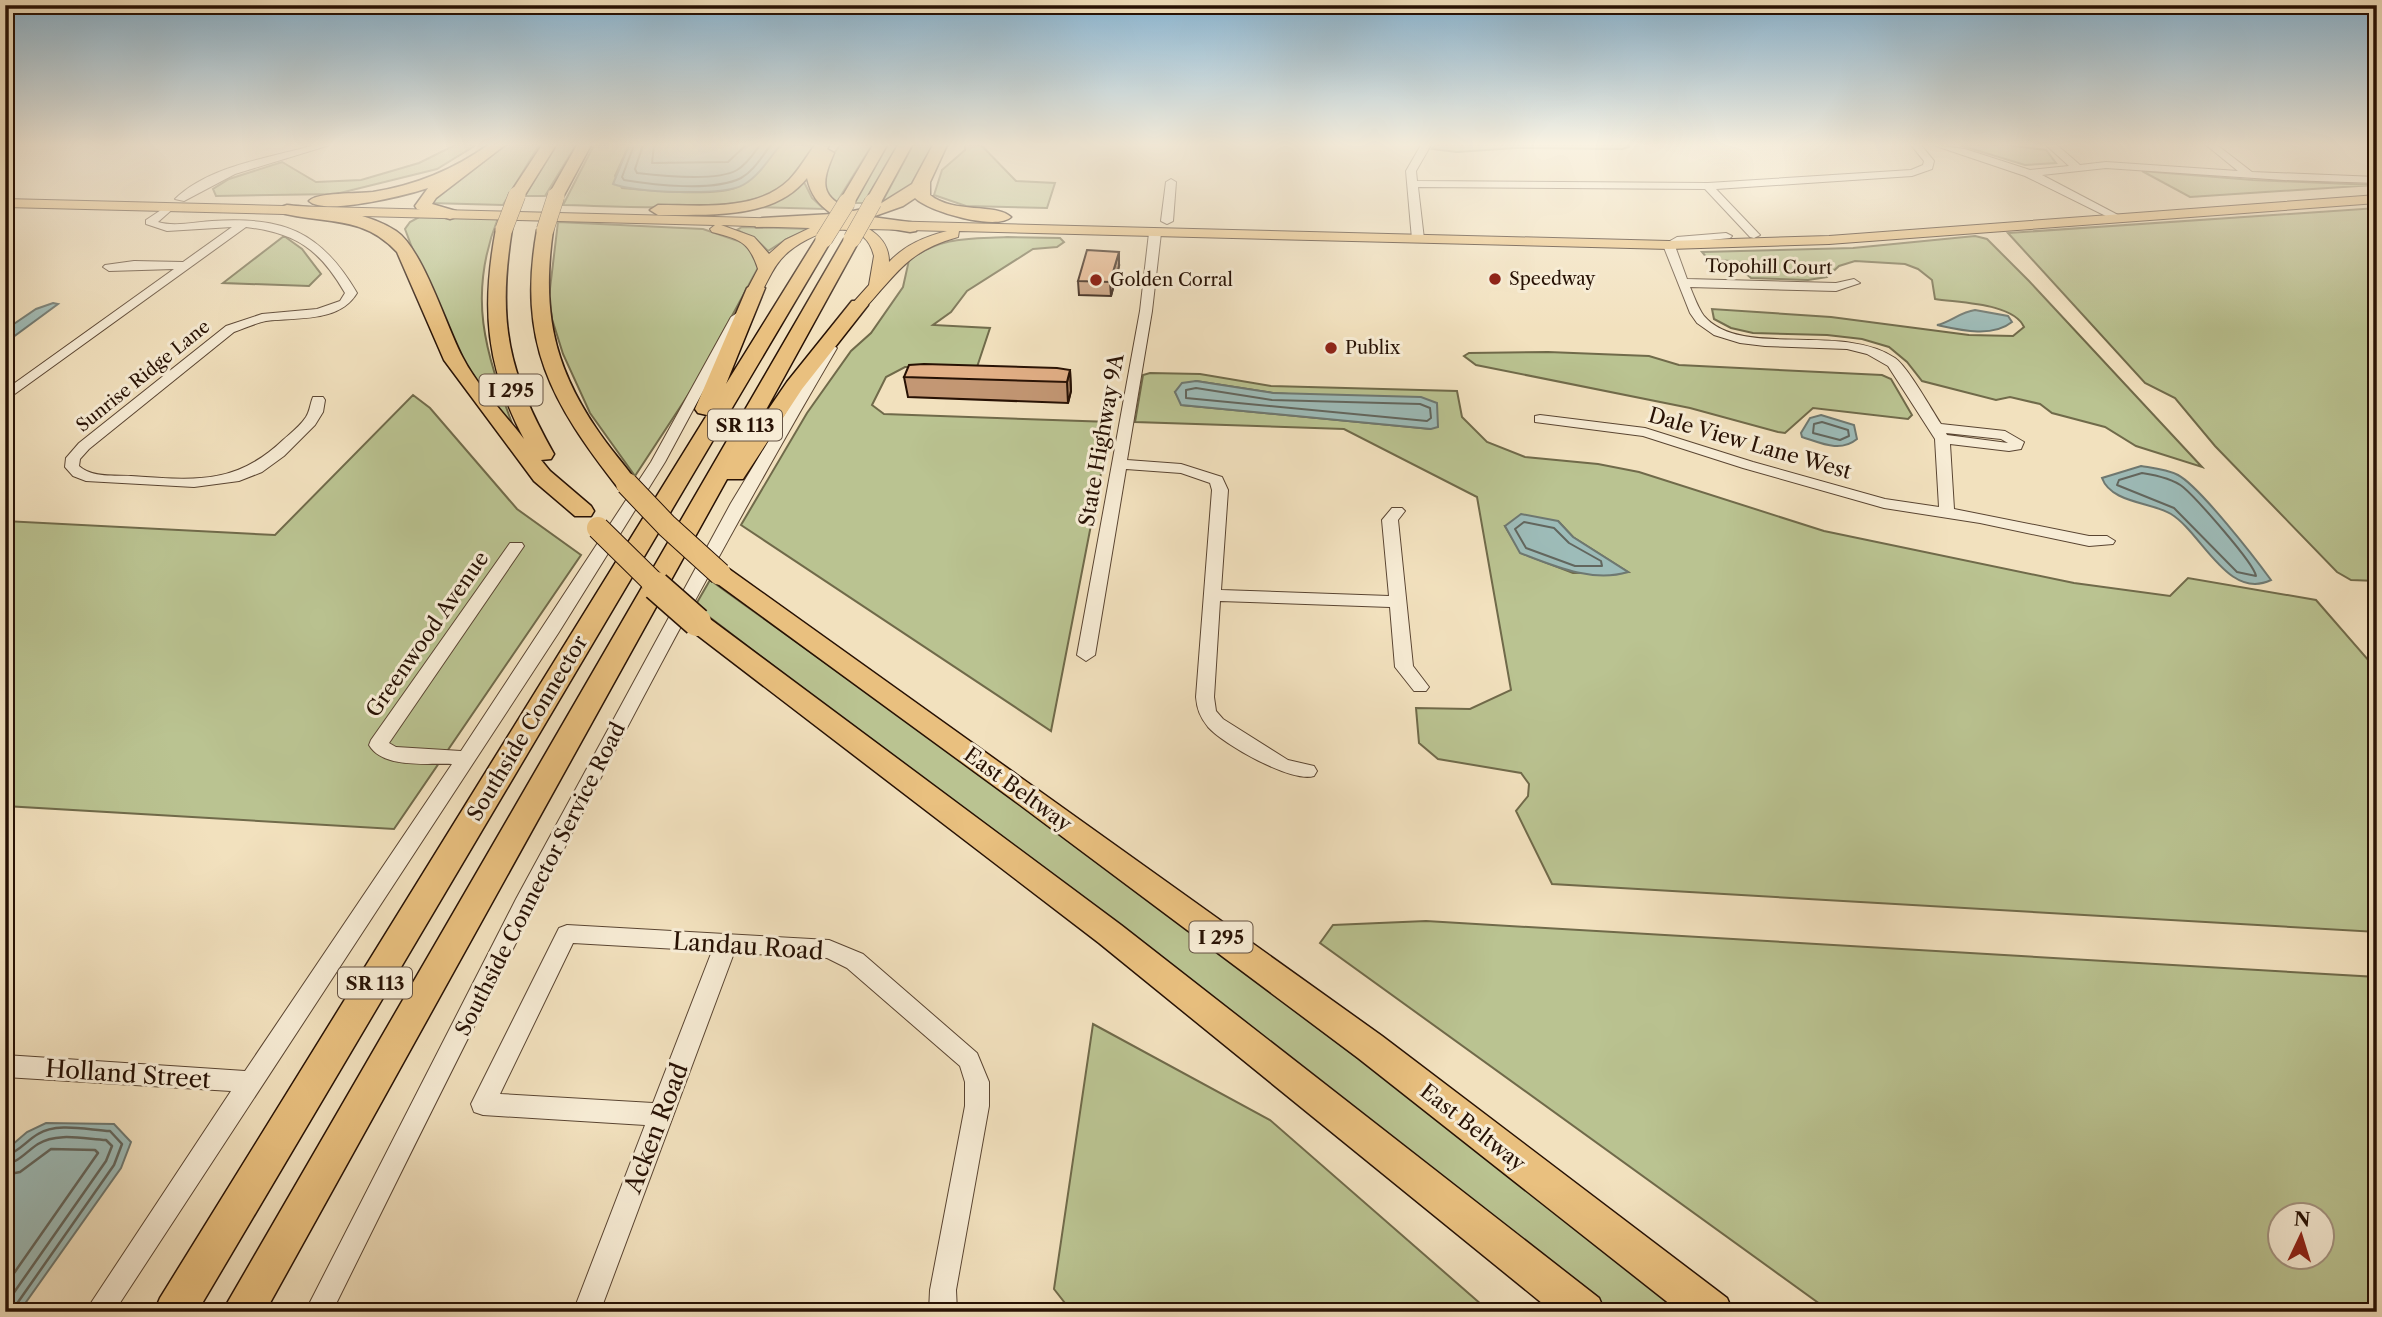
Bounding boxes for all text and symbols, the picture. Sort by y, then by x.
street label: Topohill Court [1705,255,1833,279]
place label: Speedway [1509,268,1596,290]
place label: Golden Corral [1110,269,1233,291]
marker: Speedway [1487,271,1503,287]
marker: Golden Corral [1088,272,1104,288]
street label: Sunrise Ridge Lane [72,315,214,437]
place label: Publix [1345,337,1401,359]
marker: Publix [1323,340,1339,356]
street label: State Highway 9A [1073,351,1129,528]
road number: I 295 [480,374,542,406]
street label: Dale View Lane West [1646,402,1855,484]
road number: SR 113 [708,410,782,440]
street label: Greenwood Avenue [360,546,494,722]
street label: Southside Connector [462,631,592,825]
street label: Southside Connector Service Road [450,718,630,1040]
street label: East Beltway [959,742,1077,837]
road number: I 295 [1190,922,1252,953]
street label: Landau Road [672,926,825,966]
road number: SR 113 [338,967,412,998]
street label: Holland Street [44,1054,212,1094]
street label: Acken Road [618,1058,694,1198]
street label: East Beltway [1415,1078,1531,1176]
north arrow [2266,1202,2336,1272]
text: N [2293,1207,2311,1232]

